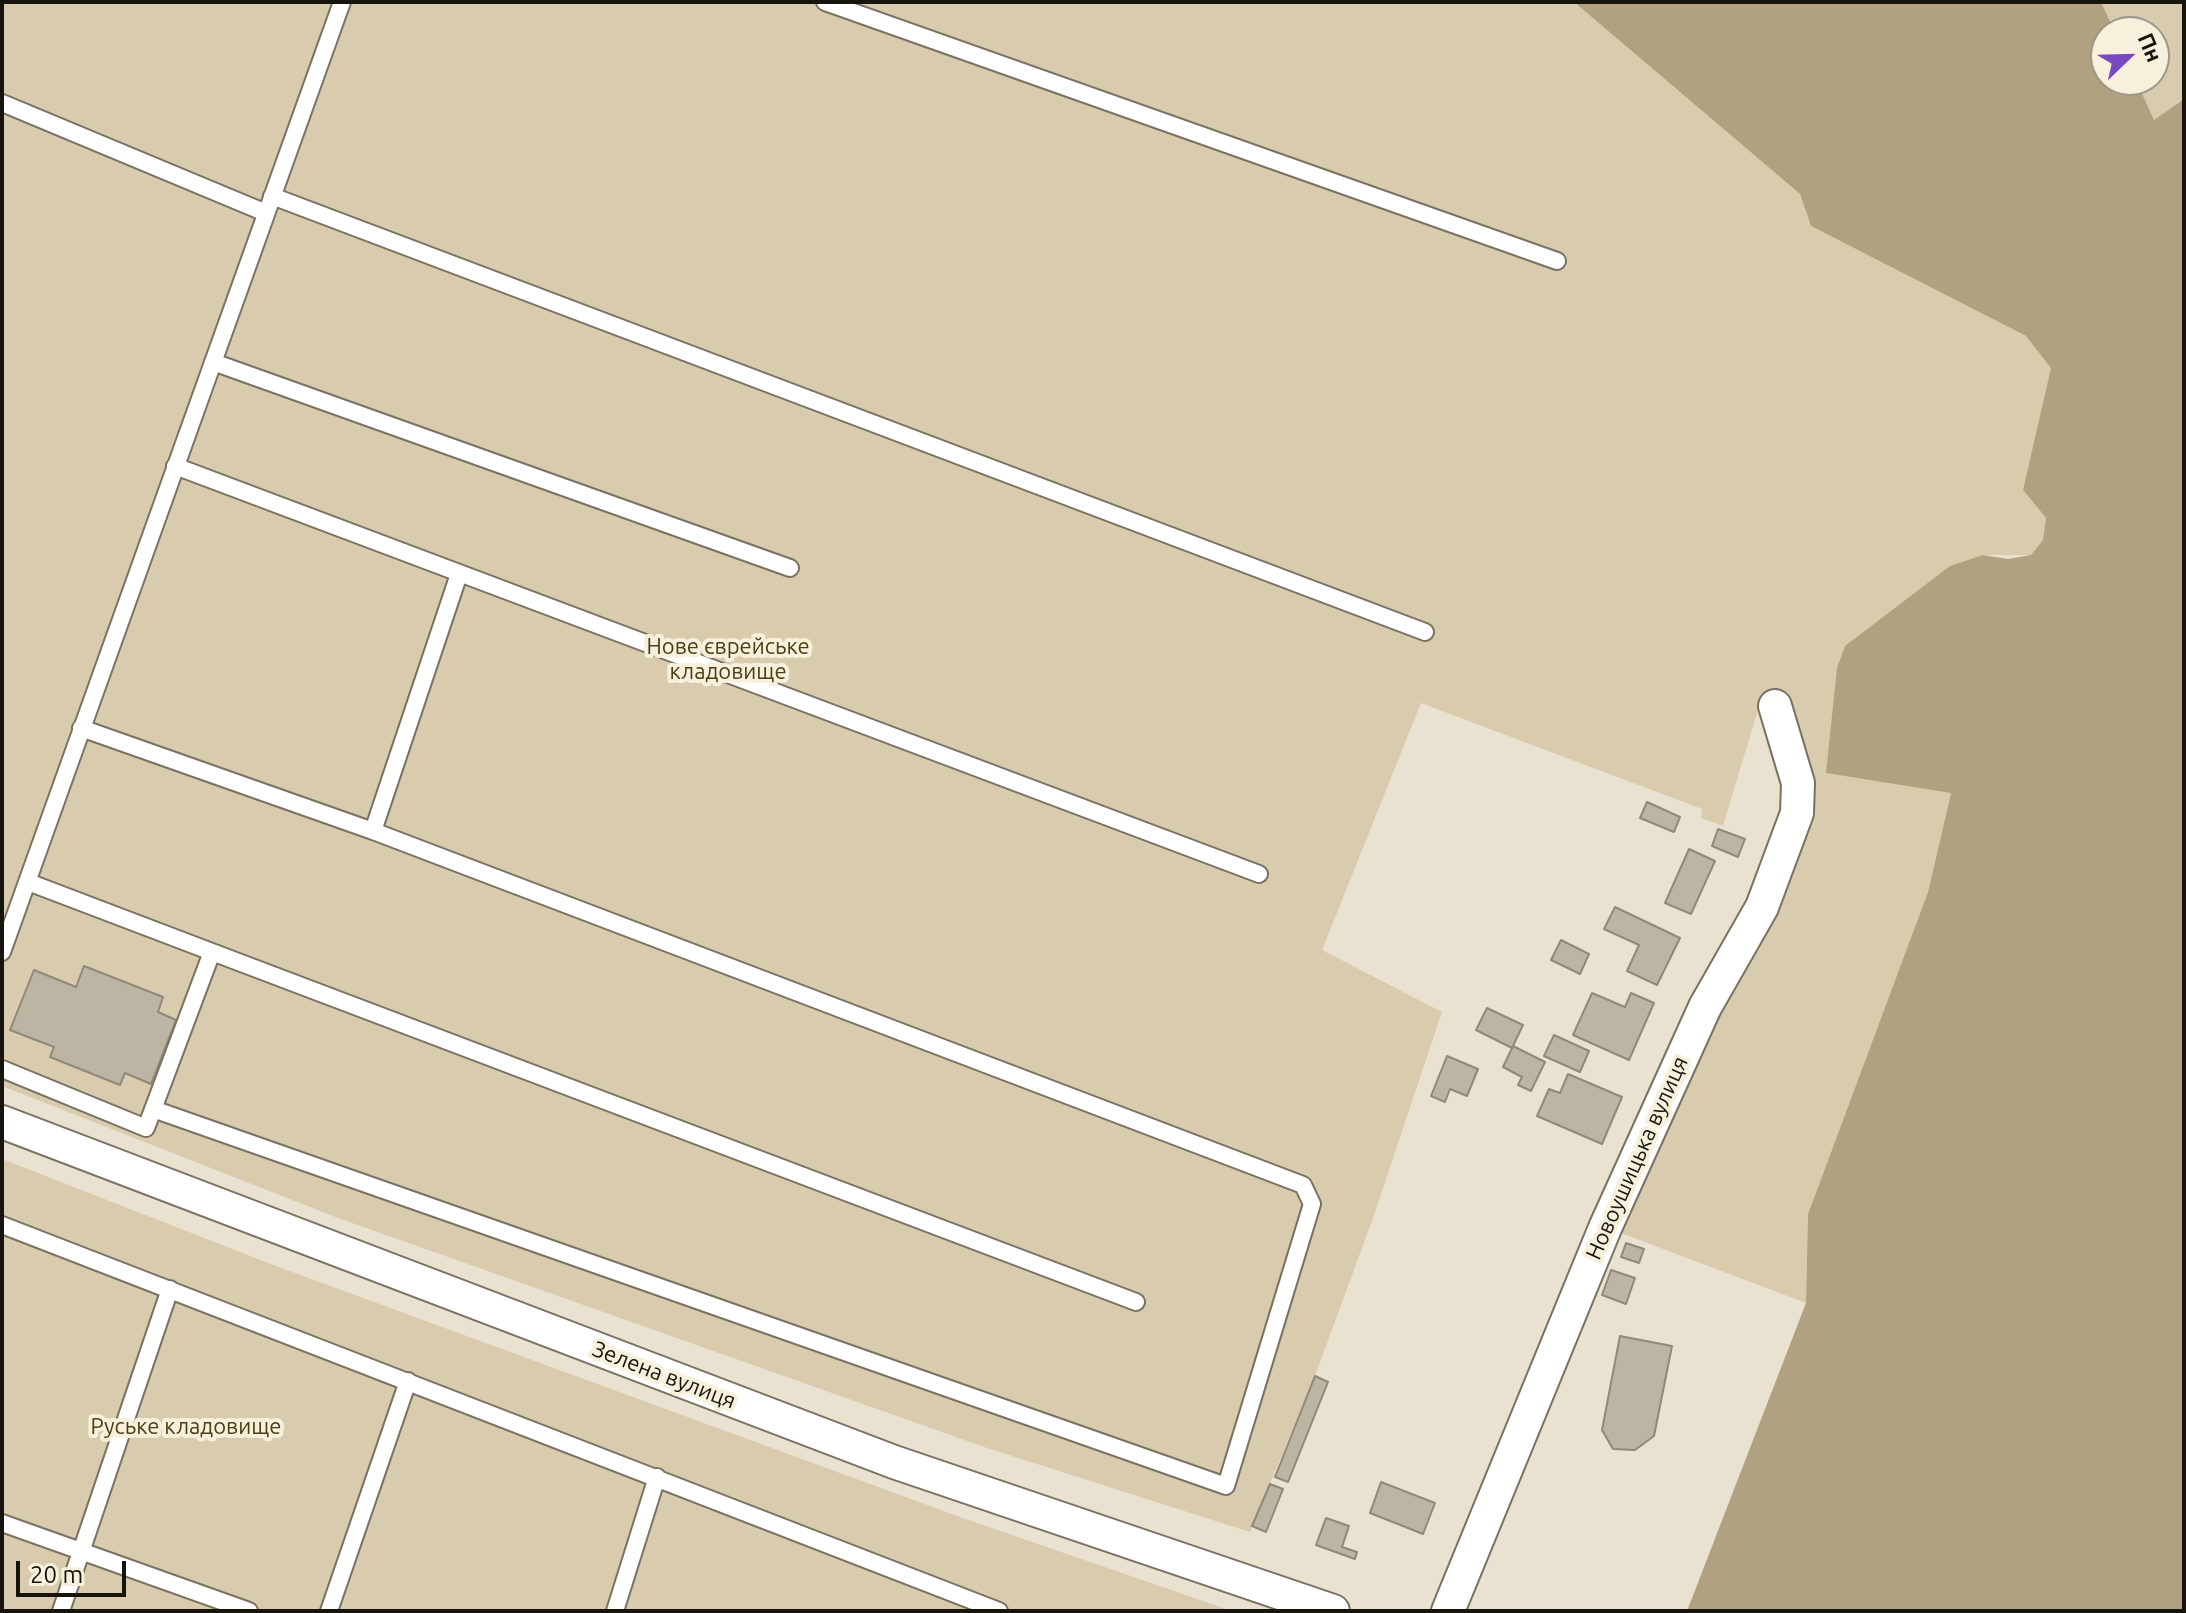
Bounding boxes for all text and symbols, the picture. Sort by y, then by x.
north arrow [2090,16,2170,96]
text: Пн [2134,29,2168,65]
park label: Нове єврейське кладовище [646,634,810,686]
street label: Новоушицька вулиця [1580,1052,1694,1264]
street label: Зелена вулиця [589,1336,739,1414]
park label: Руське кладовище [91,1414,281,1440]
scale bar [20,1545,130,1595]
text: 20 m [30,1561,83,1588]

